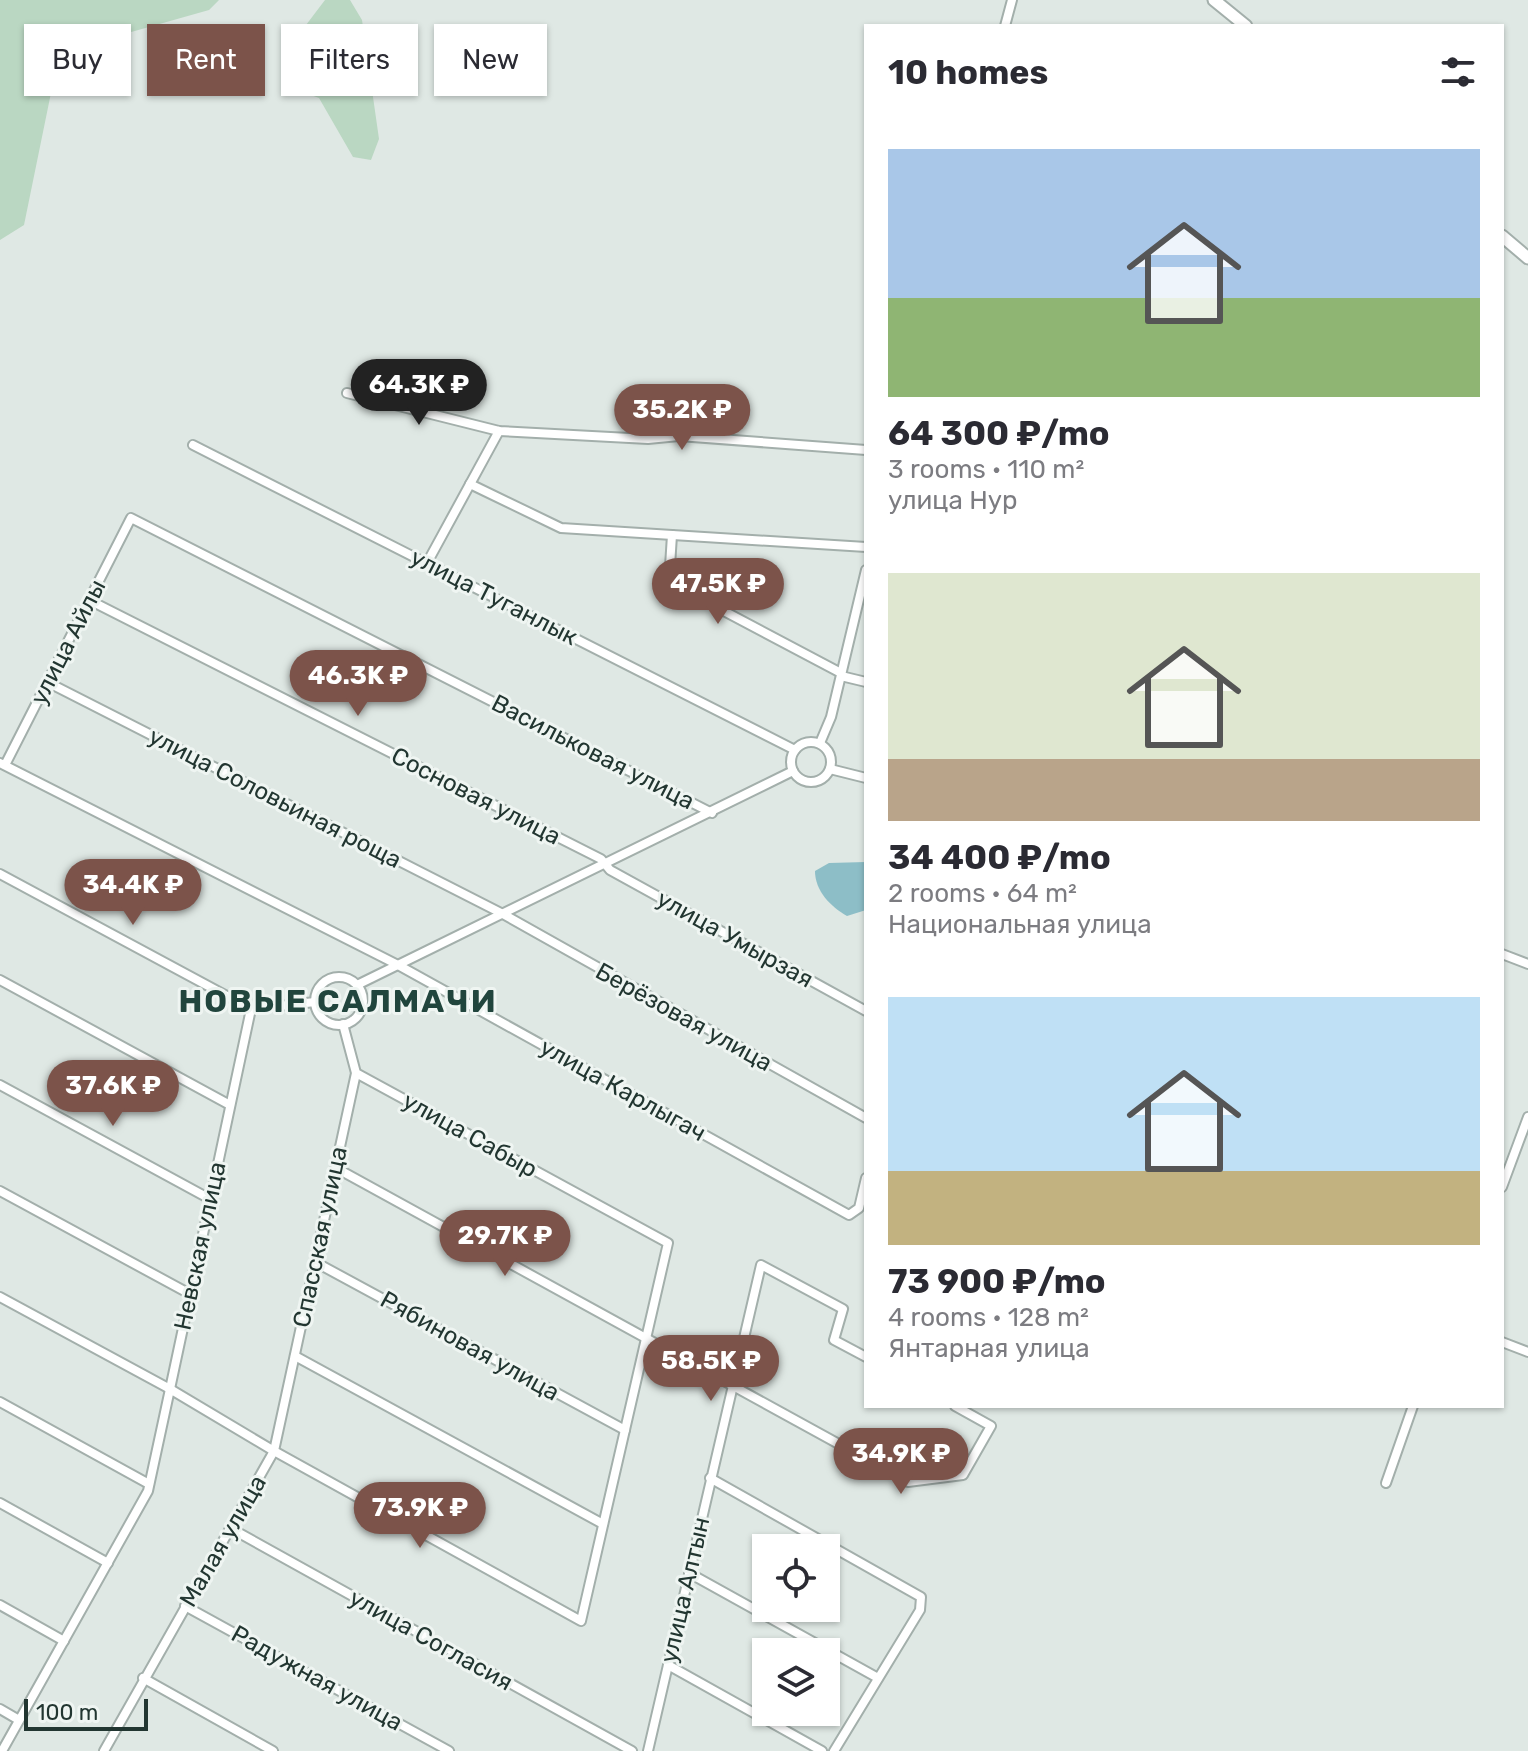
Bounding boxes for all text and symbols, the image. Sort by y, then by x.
chip: Buy [24,24,131,96]
chip: Rent [147,24,265,96]
chip: Filters [281,24,418,96]
chip: New [434,24,547,96]
icon: filters [1436,50,1480,94]
text: 10 homes [888,52,1048,93]
icon: home [1112,201,1256,345]
pin: 64.3K ₽ [345,359,493,427]
text: 64.3K ₽ [369,369,469,400]
pin: 35.2K ₽ [608,384,756,452]
text: 35.2K ₽ [632,394,732,425]
text: 64 300 ₽/mo [888,413,1110,454]
text: 3 rooms · 110 m² [888,454,1084,485]
text: улица Нур [888,485,1017,516]
street label: улица Туганлык [406,543,582,651]
pin: 47.5K ₽ [644,558,792,626]
text: 47.5K ₽ [670,568,766,599]
street label: улица Айлы [25,575,111,709]
icon: home [1112,625,1256,769]
pin: 46.3K ₽ [284,650,432,718]
text: 46.3K ₽ [308,660,408,691]
street label: Васильковая улица [487,689,699,815]
street label: улица Соловьиная роща [144,722,406,874]
street label: Сосновая улица [387,741,565,851]
text: 34 400 ₽/mo [888,837,1111,878]
pin: 34.4K ₽ [59,859,207,927]
text: 34.4K ₽ [82,869,184,900]
text: 2 rooms · 64 m² [888,878,1077,909]
street label: улица Умырзая [652,884,818,994]
text: Национальная улица [888,909,1152,940]
street label: Берёзовая улица [591,957,777,1077]
district label: НОВЫЕ САЛМАЧИ [178,982,498,1020]
street label: улица Карлыгач [535,1033,711,1147]
icon: home [1112,1049,1256,1193]
pin: 37.6K ₽ [39,1060,187,1128]
text: 37.6K ₽ [65,1070,161,1101]
street label: улица Сабыр [398,1087,542,1183]
street label: Спасская улица [287,1144,353,1330]
street label: Невская улица [168,1159,232,1333]
pin: 29.7K ₽ [431,1210,579,1278]
text: 29.7K ₽ [457,1220,553,1251]
text: 73 900 ₽/mo [888,1261,1106,1302]
street label: Рябиновая улица [376,1285,564,1407]
text: 4 rooms · 128 m² [888,1302,1089,1333]
text: Янтарная улица [888,1333,1090,1364]
pin: 58.5K ₽ [637,1335,785,1403]
text: 58.5K ₽ [661,1345,761,1376]
pin: 34.9K ₽ [827,1428,975,1496]
text: 34.9K ₽ [851,1438,951,1469]
street label: Малая улица [174,1470,272,1612]
pin: 73.9K ₽ [346,1482,494,1550]
text: 73.9K ₽ [372,1492,468,1523]
street label: улица Алтын [655,1514,715,1666]
map controls [752,1534,840,1726]
button: locate [752,1534,840,1622]
street label: улица Согласия [344,1584,518,1696]
street label: Радужная улица [227,1619,407,1737]
button: layers [752,1638,840,1726]
scale bar [24,1695,148,1731]
text: 100 m [36,1699,98,1726]

